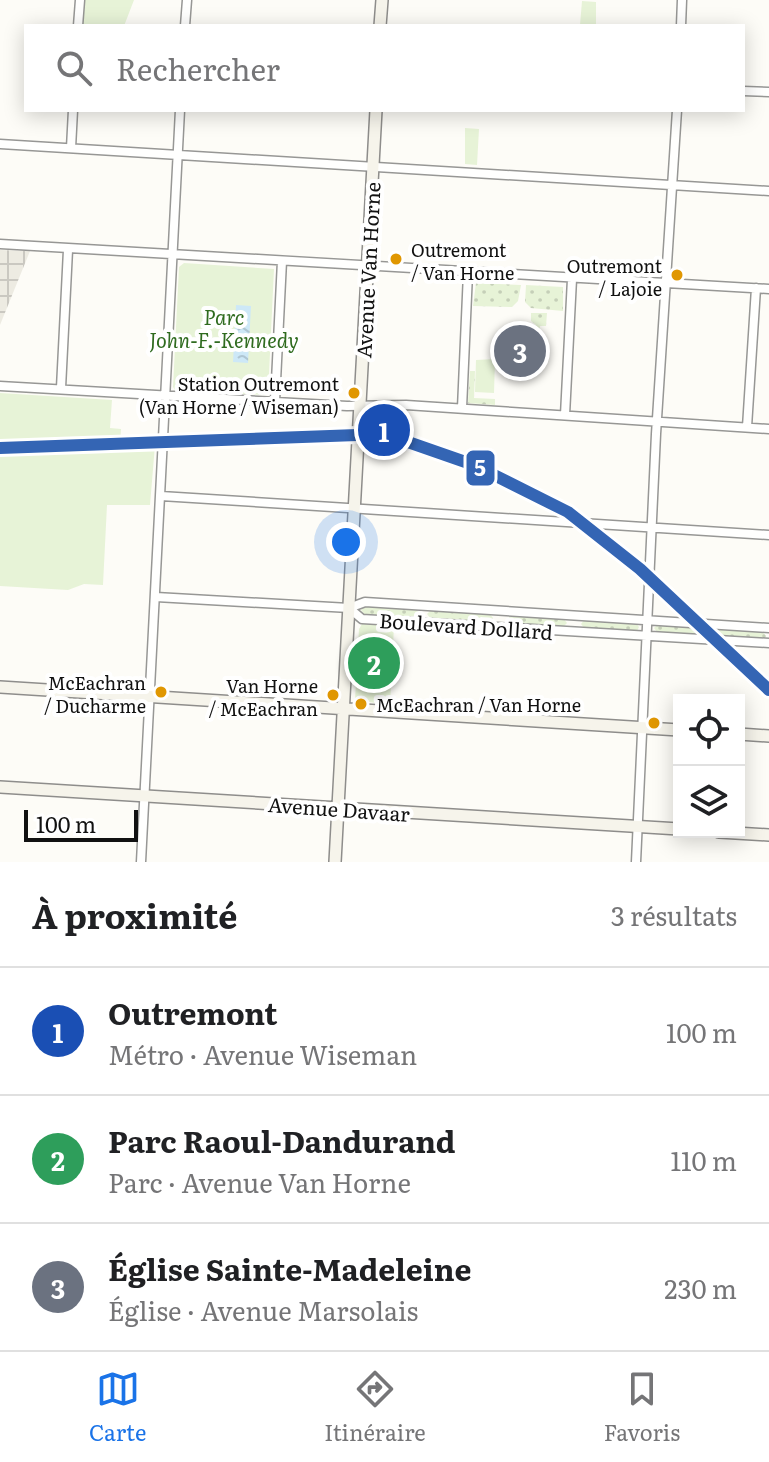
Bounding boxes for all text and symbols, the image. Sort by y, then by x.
search box [24,24,745,112]
icon: search [52,46,96,90]
text: Rechercher [116,46,280,90]
street label: Avenue Van Horne [347,181,387,359]
place label: Outremont / Van Horne [411,236,514,286]
marker: Outremont / Van Horne [388,251,404,267]
place label: Outremont / Lajoie [567,252,663,302]
marker: Outremont / Lajoie [669,267,685,283]
park label: Parc John-F.-Kennedy [149,301,299,354]
pin: 3 [494,321,546,381]
place label: Station Outremont (Van Horne / Wiseman) [139,370,340,420]
marker: Station Outremont (Van Horne / Wiseman) [346,385,362,401]
pin: 1 [358,400,410,460]
line badge: 5 [465,449,496,487]
text: 5 [474,450,486,483]
your location [326,522,366,562]
street label: Boulevard Dollard [378,604,554,646]
pin: 2 [348,633,400,693]
place label: McEachran / Ducharme [44,669,146,719]
place label: Van Horne / McEachran [208,672,318,722]
marker: McEachran / Ducharme [153,684,169,700]
marker: Van Horne / McEachran [325,687,341,703]
place label: McEachran / Van Horne [376,691,581,718]
map controls [673,694,745,838]
button: locate [673,694,745,766]
marker: McEachran / Van Horne [353,696,369,712]
unlabelled marker [646,715,662,731]
button: layers [673,766,745,838]
street label: Avenue Davaar [267,788,411,828]
scale bar [24,806,138,842]
text: 100 m [36,807,96,840]
text: À proximité [32,889,237,939]
text: 3 résultats [611,895,737,934]
text: Outremont [108,990,278,1034]
text: 1 [53,1012,63,1051]
text: 100 m [666,1012,737,1051]
text: Métro · Avenue Wiseman [108,1034,417,1073]
text: Parc Raoul-Dandurand [108,1118,456,1162]
text: 2 [51,1140,65,1179]
text: 110 m [670,1140,737,1179]
text: Parc · Avenue Van Horne [108,1162,411,1201]
text: Église Sainte-Madeleine [108,1246,471,1290]
text: 3 [51,1268,65,1307]
text: 230 m [664,1268,737,1307]
text: Église · Avenue Marsolais [108,1290,418,1329]
tab: Carte [89,1367,146,1448]
tab: Itinéraire [324,1367,426,1448]
tab: Favoris [604,1367,680,1448]

